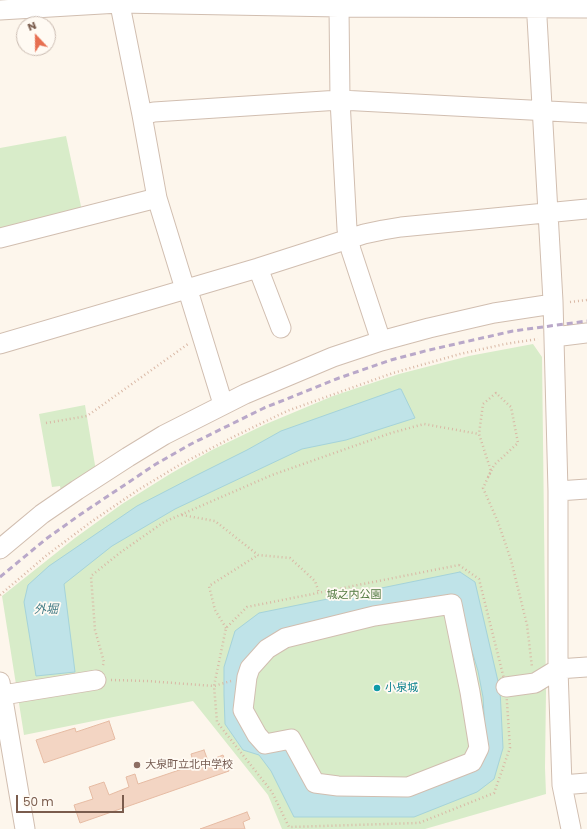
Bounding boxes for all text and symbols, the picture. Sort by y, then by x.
north arrow [16,16,56,56]
text: N [25,17,39,35]
park label: 城之内公園 [327,588,381,602]
water label: 外堀 [34,603,58,617]
place label: 小泉城 [385,681,418,695]
marker: 小泉城 [372,683,382,693]
place label: 大泉町立北中学校 [145,758,233,772]
marker: 大泉町立北中学校 [132,760,142,770]
scale bar [18,787,126,813]
text: 50 m [23,793,54,810]

